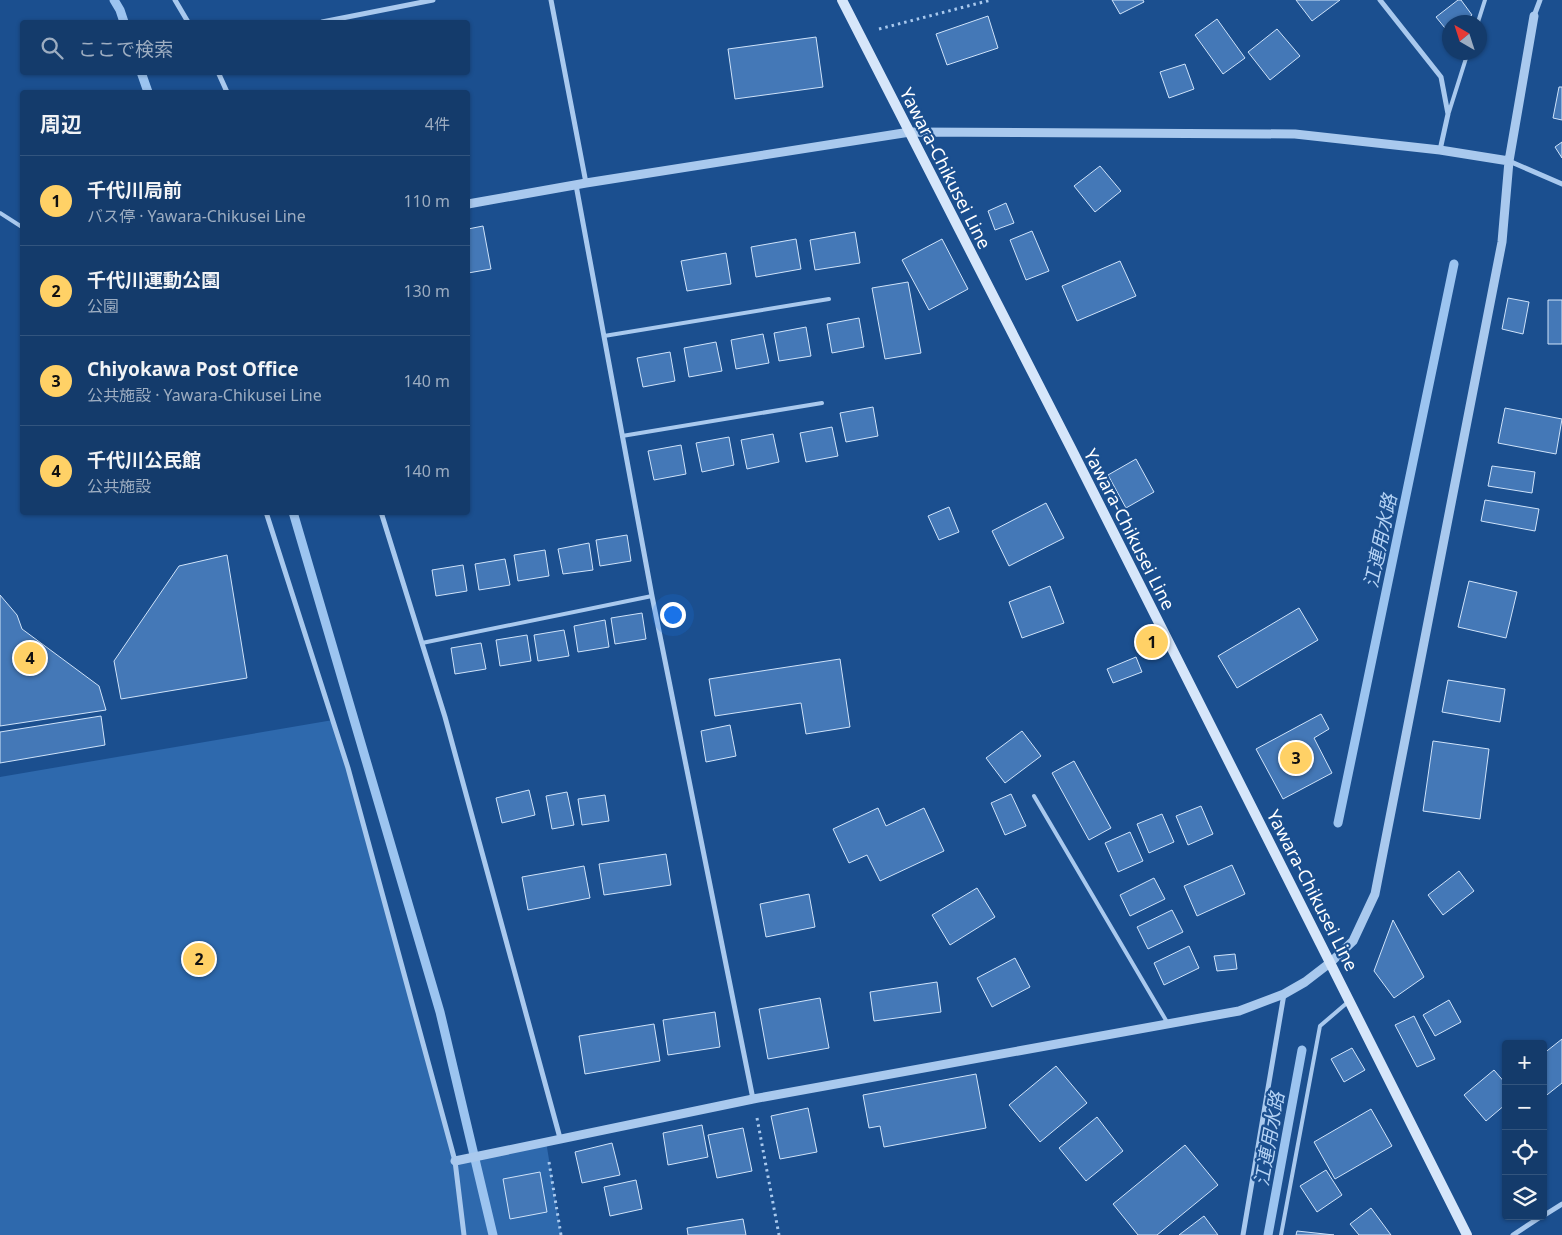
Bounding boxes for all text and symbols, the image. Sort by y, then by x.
north arrow [1442,15,1487,60]
search box [20,20,470,75]
icon: search [38,34,66,62]
text: ここで検索 [78,36,173,62]
street label: Yawara-Chikusei Line [895,83,997,253]
text: 周辺 [40,110,82,138]
text: 4件 [425,113,450,135]
text: 千代川局前 [87,177,182,203]
text: 1 [51,190,61,212]
text: 110 m [403,190,450,212]
text: バス停 · Yawara-Chikusei Line [87,205,306,227]
text: 千代川運動公園 [87,267,220,293]
text: 2 [51,280,61,302]
text: 130 m [403,280,450,302]
text: 公園 [87,295,119,317]
text: Chiyokawa Post Office [87,356,299,382]
text: 3 [51,370,61,392]
text: 140 m [403,370,450,392]
text: 公共施設 · Yawara-Chikusei Line [87,384,322,406]
street label: Yawara-Chikusei Line [1079,444,1181,614]
text: 千代川公民館 [87,447,201,473]
text: 4 [51,460,61,482]
text: 140 m [403,460,450,482]
text: 公共施設 [87,475,151,497]
water label: 江連用水路 [1357,490,1403,590]
your location [660,602,686,628]
pin: 1 [1136,623,1168,661]
pin: 4 [14,639,46,677]
pin: 3 [1280,739,1312,777]
street label: Yawara-Chikusei Line [1262,805,1364,975]
pin: 2 [183,940,215,978]
map controls [1502,1040,1547,1220]
button: + [1502,1040,1547,1085]
button: − [1502,1085,1547,1130]
water label: 江連用水路 [1248,1088,1290,1188]
button: locate [1502,1130,1547,1175]
button: layers [1502,1175,1547,1220]

